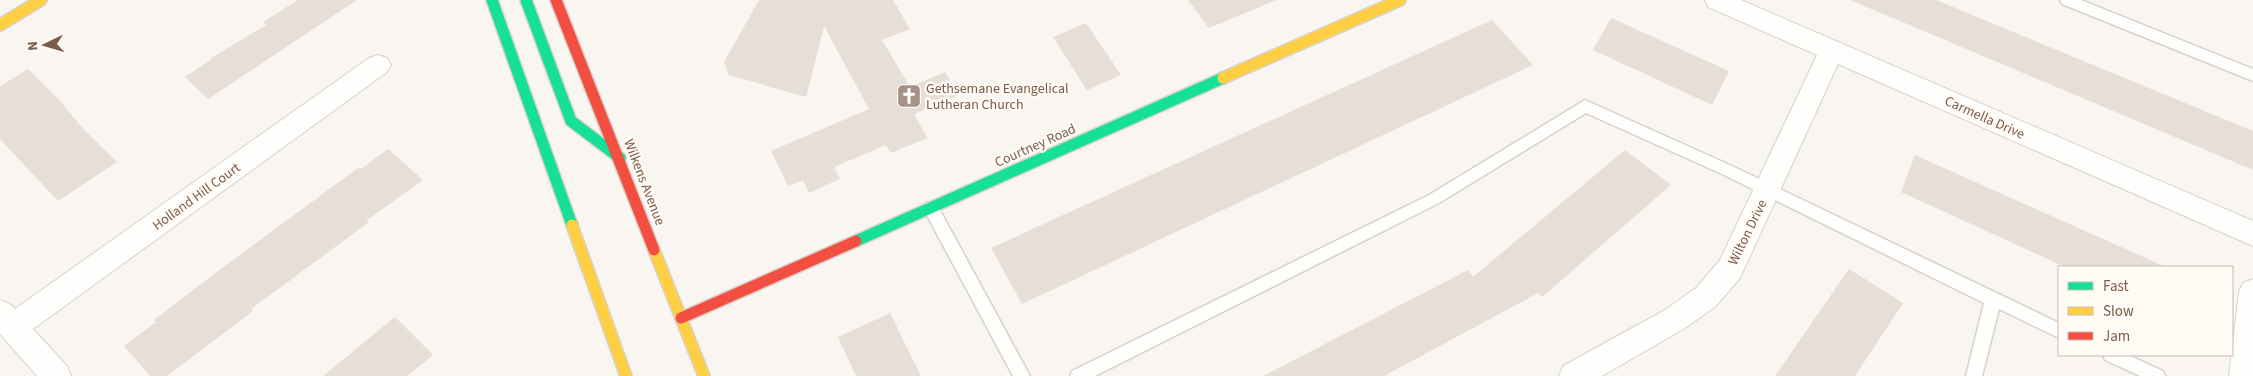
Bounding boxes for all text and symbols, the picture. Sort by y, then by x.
north arrow [20,20,70,70]
text: N [23,41,43,52]
place label: Gethsemane Evangelical Lutheran Church [926,79,1069,115]
church icon: Gethsemane Evangelical Lutheran Church [896,83,922,109]
street label: Carmella Drive [1941,91,2028,145]
street label: Courtney Road [992,119,1079,173]
street label: Wilkens Avenue [618,136,670,229]
street label: Holland Hill Court [148,158,245,236]
street label: Wilton Drive [1723,196,1772,269]
legend [2058,266,2233,356]
text: Fast [2103,276,2129,297]
text: Slow [2103,301,2134,322]
text: Jam [2103,326,2130,347]

